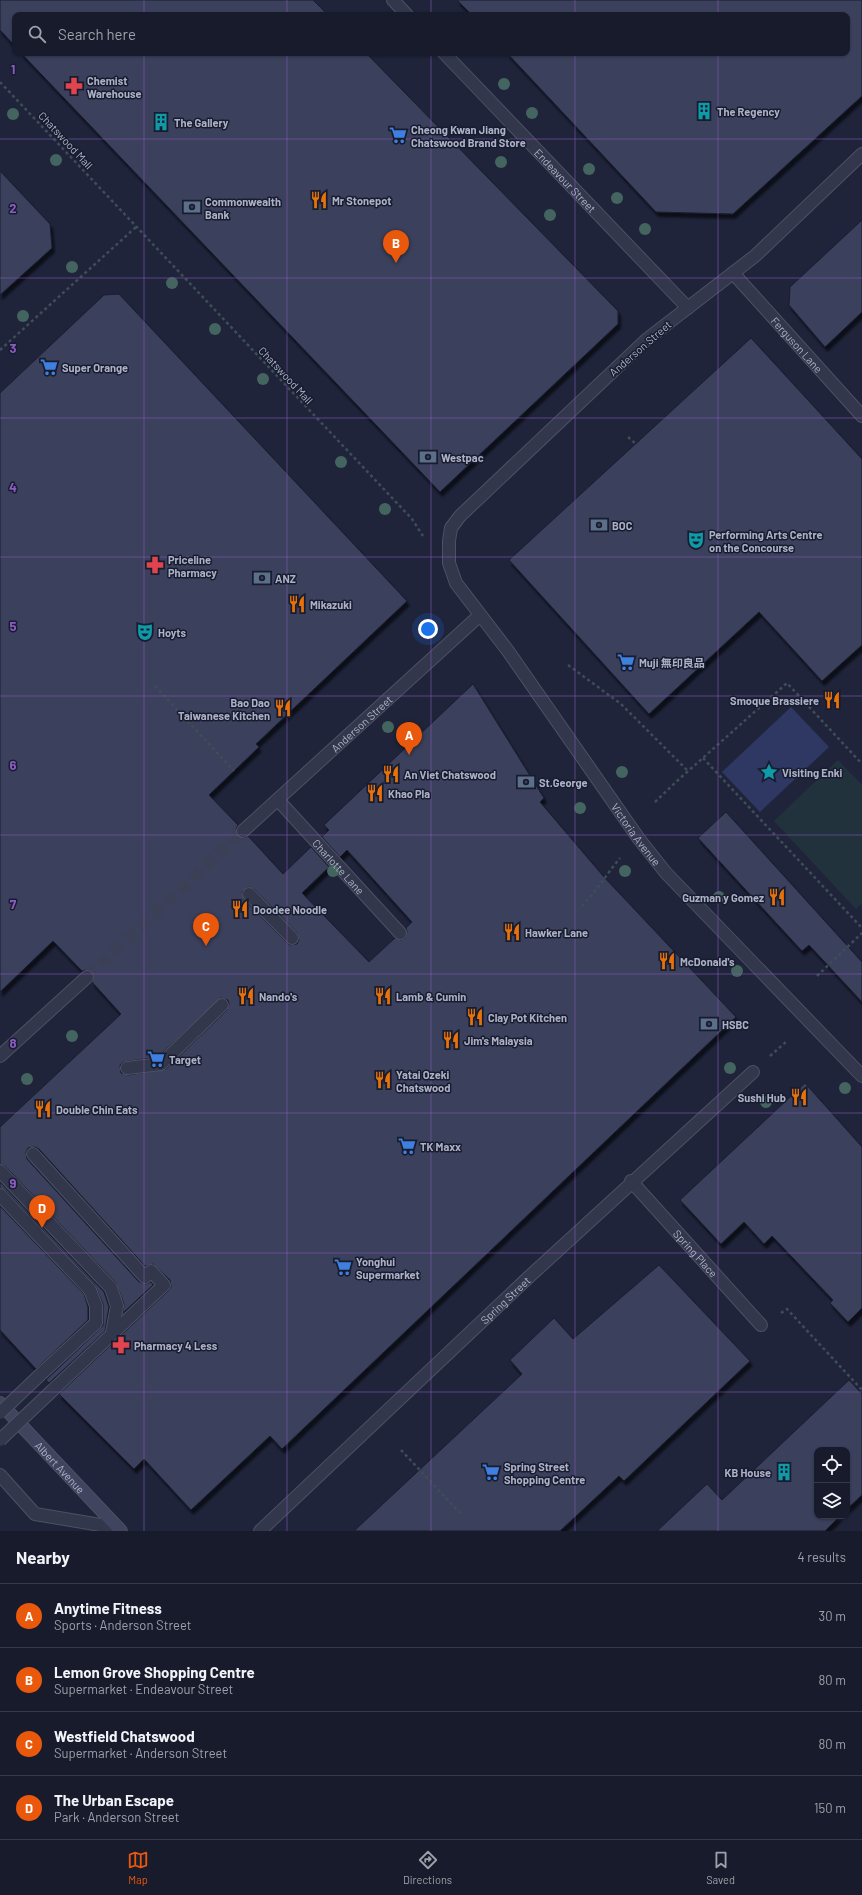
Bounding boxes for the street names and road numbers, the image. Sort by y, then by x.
street label: Chatswood Mall [36,109,96,171]
street label: Endeavour Street [532,146,599,215]
street label: Ferguson Lane [769,314,826,375]
street label: Anderson Street [606,318,674,378]
street label: Chatswood Mall [256,344,316,406]
street label: Anderson Street [328,692,394,754]
street label: Victoria Avenue [609,800,664,868]
street label: Charlotte Lane [310,836,367,897]
street label: Spring Place [671,1227,721,1280]
street label: Spring Street [477,1273,533,1326]
street label: Albert Avenue [33,1438,88,1496]

